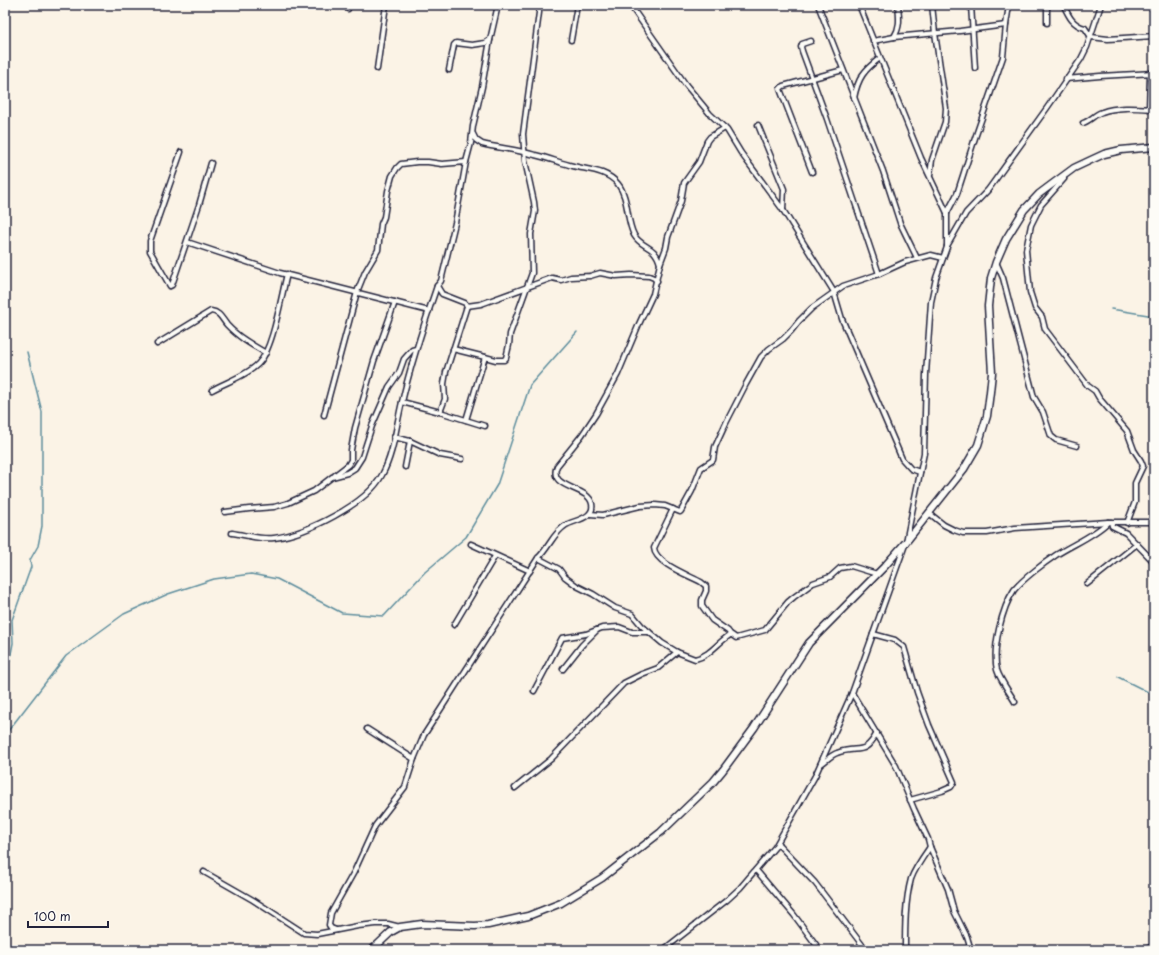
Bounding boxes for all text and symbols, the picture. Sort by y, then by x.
scale bar [28,903,108,929]
text: 100 m [34,907,71,925]

